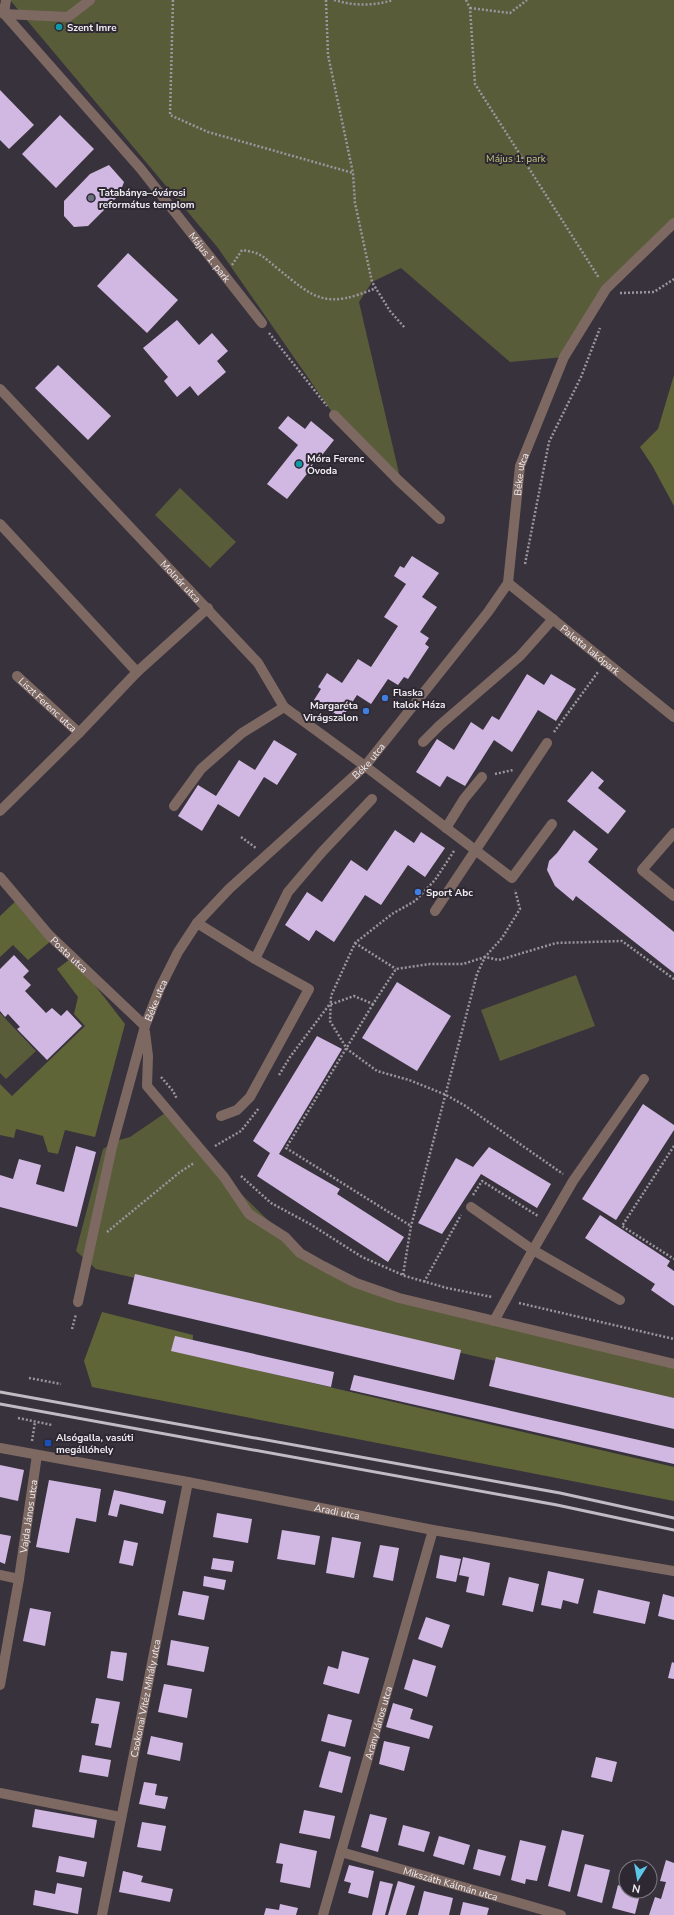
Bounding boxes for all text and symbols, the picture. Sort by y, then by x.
place label: Szent Imre [67,21,117,35]
marker: Szent Imre [54,22,64,32]
park label: Május 1. park [486,152,547,166]
place label: Tatabánya–óvárosi református templom [99,186,195,212]
marker: Tatabánya–óvárosi református templom [86,193,96,203]
street label: Május 1. park [185,230,234,286]
street label: Béke utca [511,451,533,496]
place label: Móra Ferenc Óvoda [307,452,364,478]
marker: Móra Ferenc Óvoda [294,459,304,469]
street label: Molnár utca [157,558,204,606]
street label: Paletta lakópark [557,622,623,679]
street label: Liszt Ferenc utca [15,675,79,736]
place label: Flaska Italok Háza [393,686,445,712]
marker: Flaska Italok Háza [380,693,390,703]
place label: Margaréta Virágszalon [302,699,358,725]
marker: Margaréta Virágszalon [361,706,371,716]
street label: Béke utca [349,740,389,783]
place label: Sport Abc [426,886,473,900]
marker: Sport Abc [413,887,423,897]
street label: Posta utca [47,934,90,976]
street label: Béke utca [142,977,171,1023]
place label: Alsógalla, vasúti megállóhely [56,1431,133,1457]
marker: Alsógalla, vasúti megállóhely [43,1438,53,1448]
street label: Vajda János utca [17,1479,41,1555]
street label: Aradi utca [313,1501,361,1523]
street label: Csokonai Vitéz Mihály utca [127,1638,165,1759]
street label: Arany János utca [362,1685,396,1761]
north arrow [618,1859,658,1899]
street label: Mikszáth Kálmán utca [401,1864,499,1905]
text: N [631,1880,642,1896]

